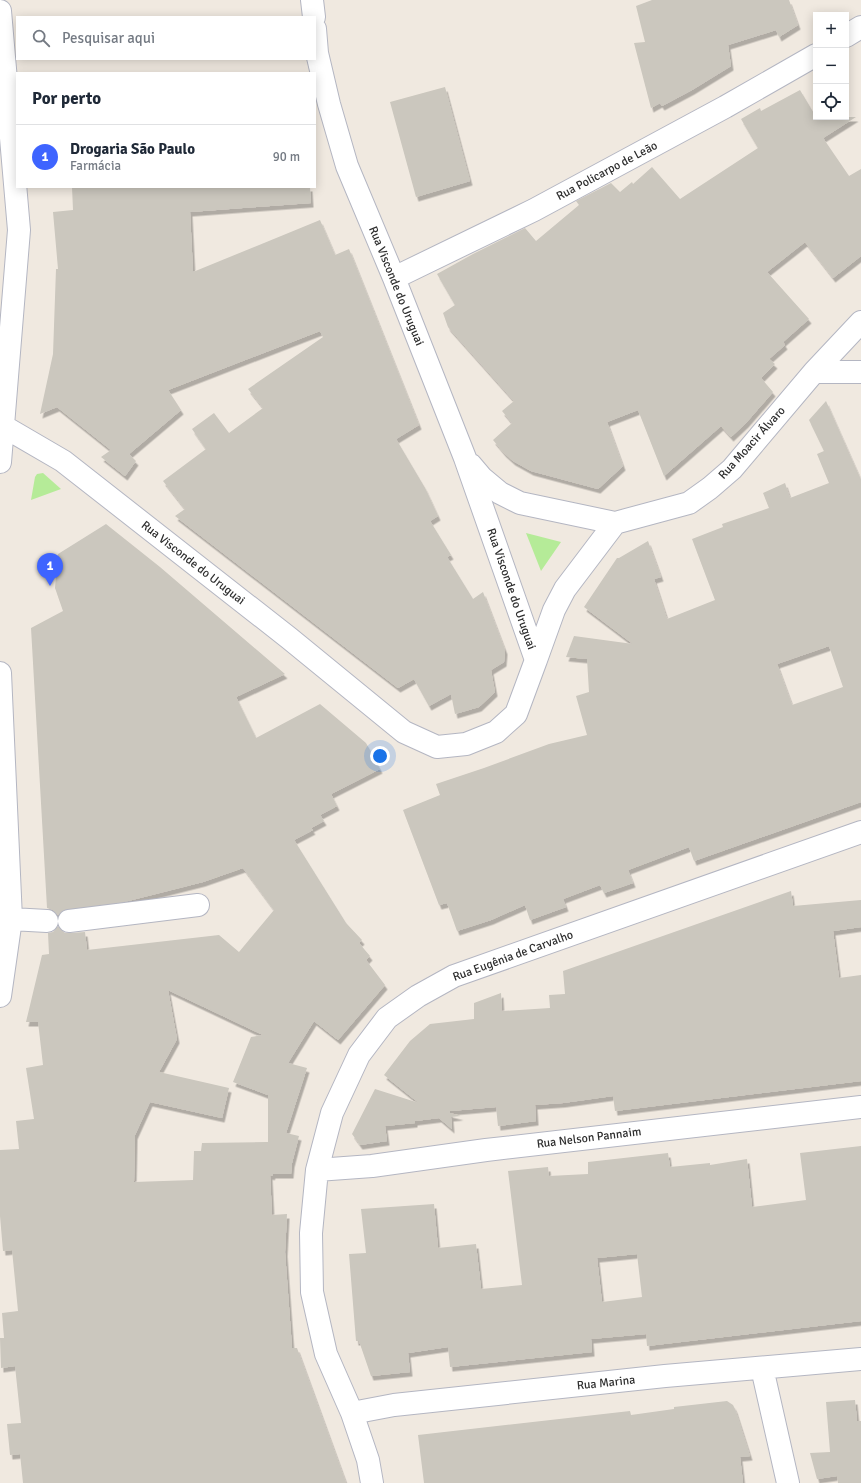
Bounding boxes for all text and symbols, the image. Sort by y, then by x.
map controls [813,12,849,120]
button: + [813,12,849,48]
search box [16,16,316,60]
icon: search [30,27,52,49]
text: Pesquisar aqui [62,29,155,47]
button: − [813,48,849,84]
button: locate [813,84,849,120]
text: Por perto [32,88,101,109]
street label: Rua Policarpo de Leão [554,138,660,204]
text: Drogaria São Paulo [70,140,195,158]
text: 1 [41,149,49,165]
text: 90 m [273,149,300,165]
text: Farmácia [70,158,121,174]
street label: Rua Visconde do Uruguai [365,224,427,348]
street label: Rua Moacir Álvaro [715,403,789,483]
street label: Rua Visconde do Uruguai [138,518,248,608]
street label: Rua Visconde do Uruguai [483,526,539,652]
pin: 1 [37,553,63,586]
your location [370,746,390,766]
street label: Rua Eugênia de Carvalho [451,927,575,985]
street label: Rua Nelson Pannaim [536,1124,642,1152]
street label: Rua Marina [576,1372,636,1394]

